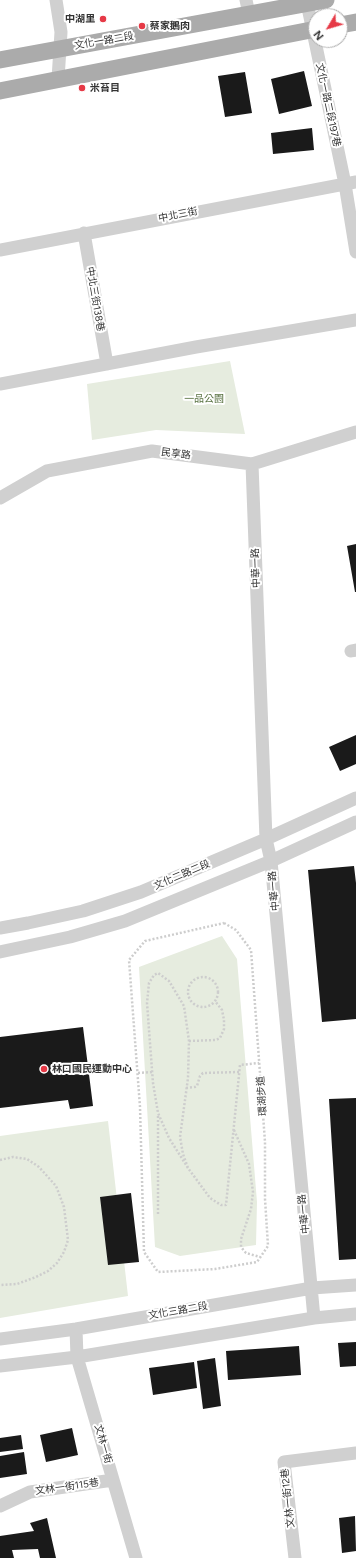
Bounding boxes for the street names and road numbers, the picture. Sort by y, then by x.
street label: 文化一路二段 [73,30,135,52]
street label: 文化一路二段197巷 [313,62,343,148]
street label: 中北三街 [157,205,199,225]
street label: 中北三街138巷 [83,266,107,332]
street label: 民享路 [160,446,192,462]
street label: 中華一路 [249,548,263,588]
street label: 文化二路二段 [152,858,212,892]
street label: 中華一路 [266,871,282,911]
street label: 環湖步道 [255,1076,269,1116]
street label: 中華一路 [296,1193,312,1235]
street label: 文化三路二段 [147,1300,209,1322]
street label: 文林一街 [92,1423,114,1465]
street label: 文林一街12巷 [279,1468,297,1528]
street label: 文林一街115巷 [34,1477,100,1497]

